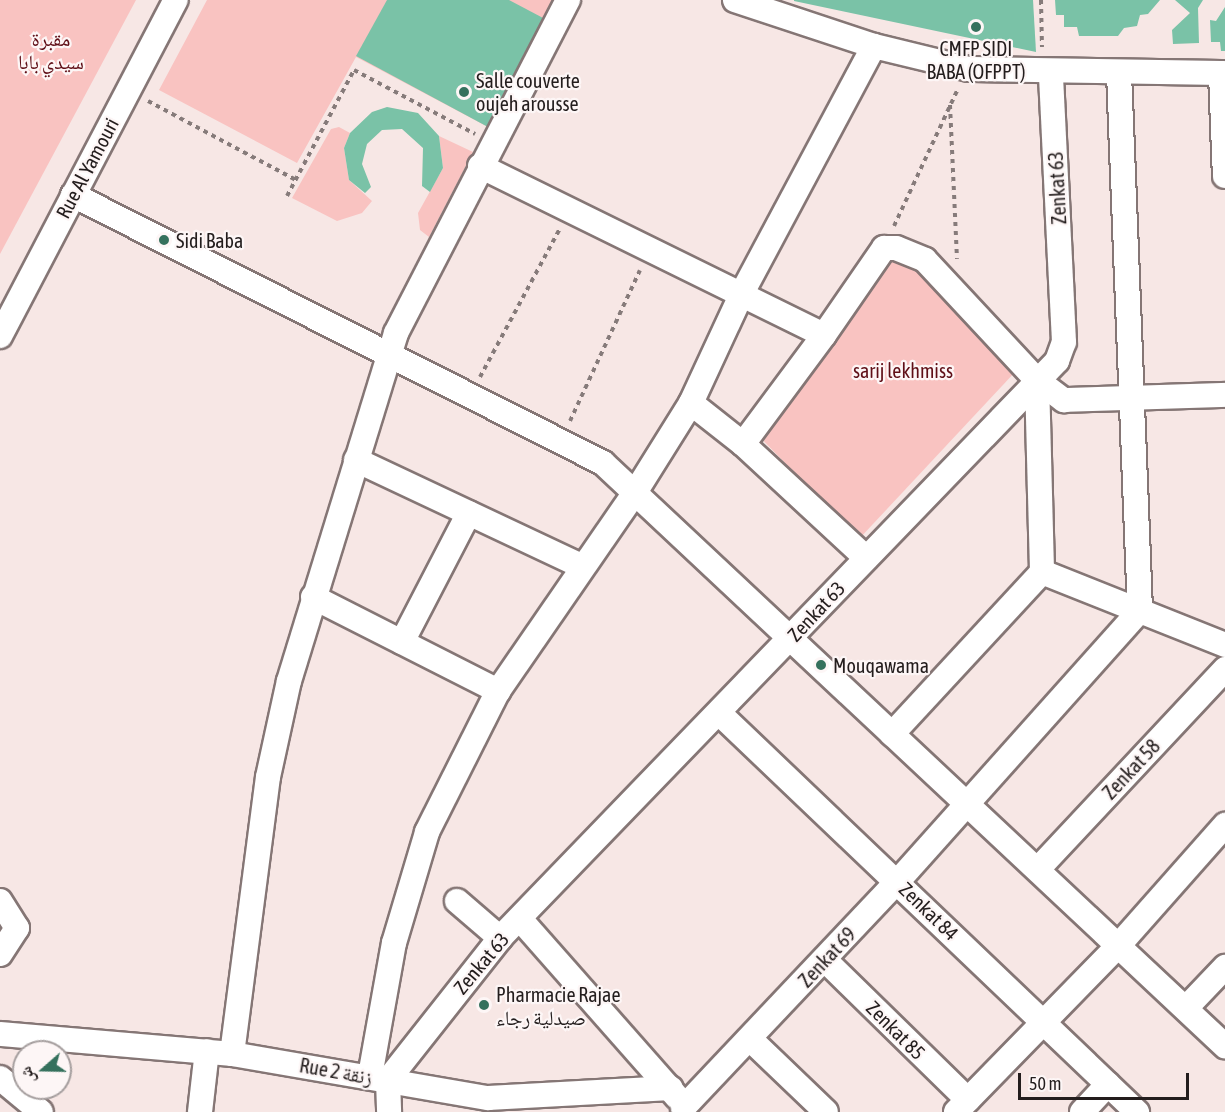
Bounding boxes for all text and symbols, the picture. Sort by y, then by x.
marker: CMFP SIDI BABA (OFPPT) [969,20,983,34]
park label: مقبرة سيدي بابا [18,27,84,74]
place label: CMFP SIDI BABA (OFPPT) [926,36,1026,83]
place label: Salle couverte oujeh arousse [476,68,580,115]
marker: Salle couverte oujeh arousse [457,85,471,99]
street label: Rue Al Yamouri [51,114,123,222]
street label: Zenkat 63 [1043,151,1071,225]
place label: Sidi Baba [176,228,243,252]
marker: Sidi Baba [157,233,171,247]
park label: sarij lekhmiss [853,358,953,382]
street label: Zenkat 63 [782,576,850,646]
place label: Mouqawama [833,653,929,677]
marker: Mouqawama [814,658,828,672]
street label: Zenkat 58 [1097,734,1165,804]
street label: Zenkat 84 [894,877,964,945]
street label: Zenkat 69 [793,922,861,992]
street label: Zenkat 63 [448,927,514,999]
place label: Pharmacie Rajae صيدلية رجاء [496,982,620,1029]
street label: Zenkat 85 [862,996,930,1064]
marker: Pharmacie Rajae صيدلية رجاء [477,998,491,1012]
north arrow [12,1040,72,1100]
street label: Rue 2 زنقة [298,1053,374,1089]
scale bar [1021,1061,1192,1099]
text: ش [16,1064,38,1087]
text: 50 m [1029,1073,1061,1094]

